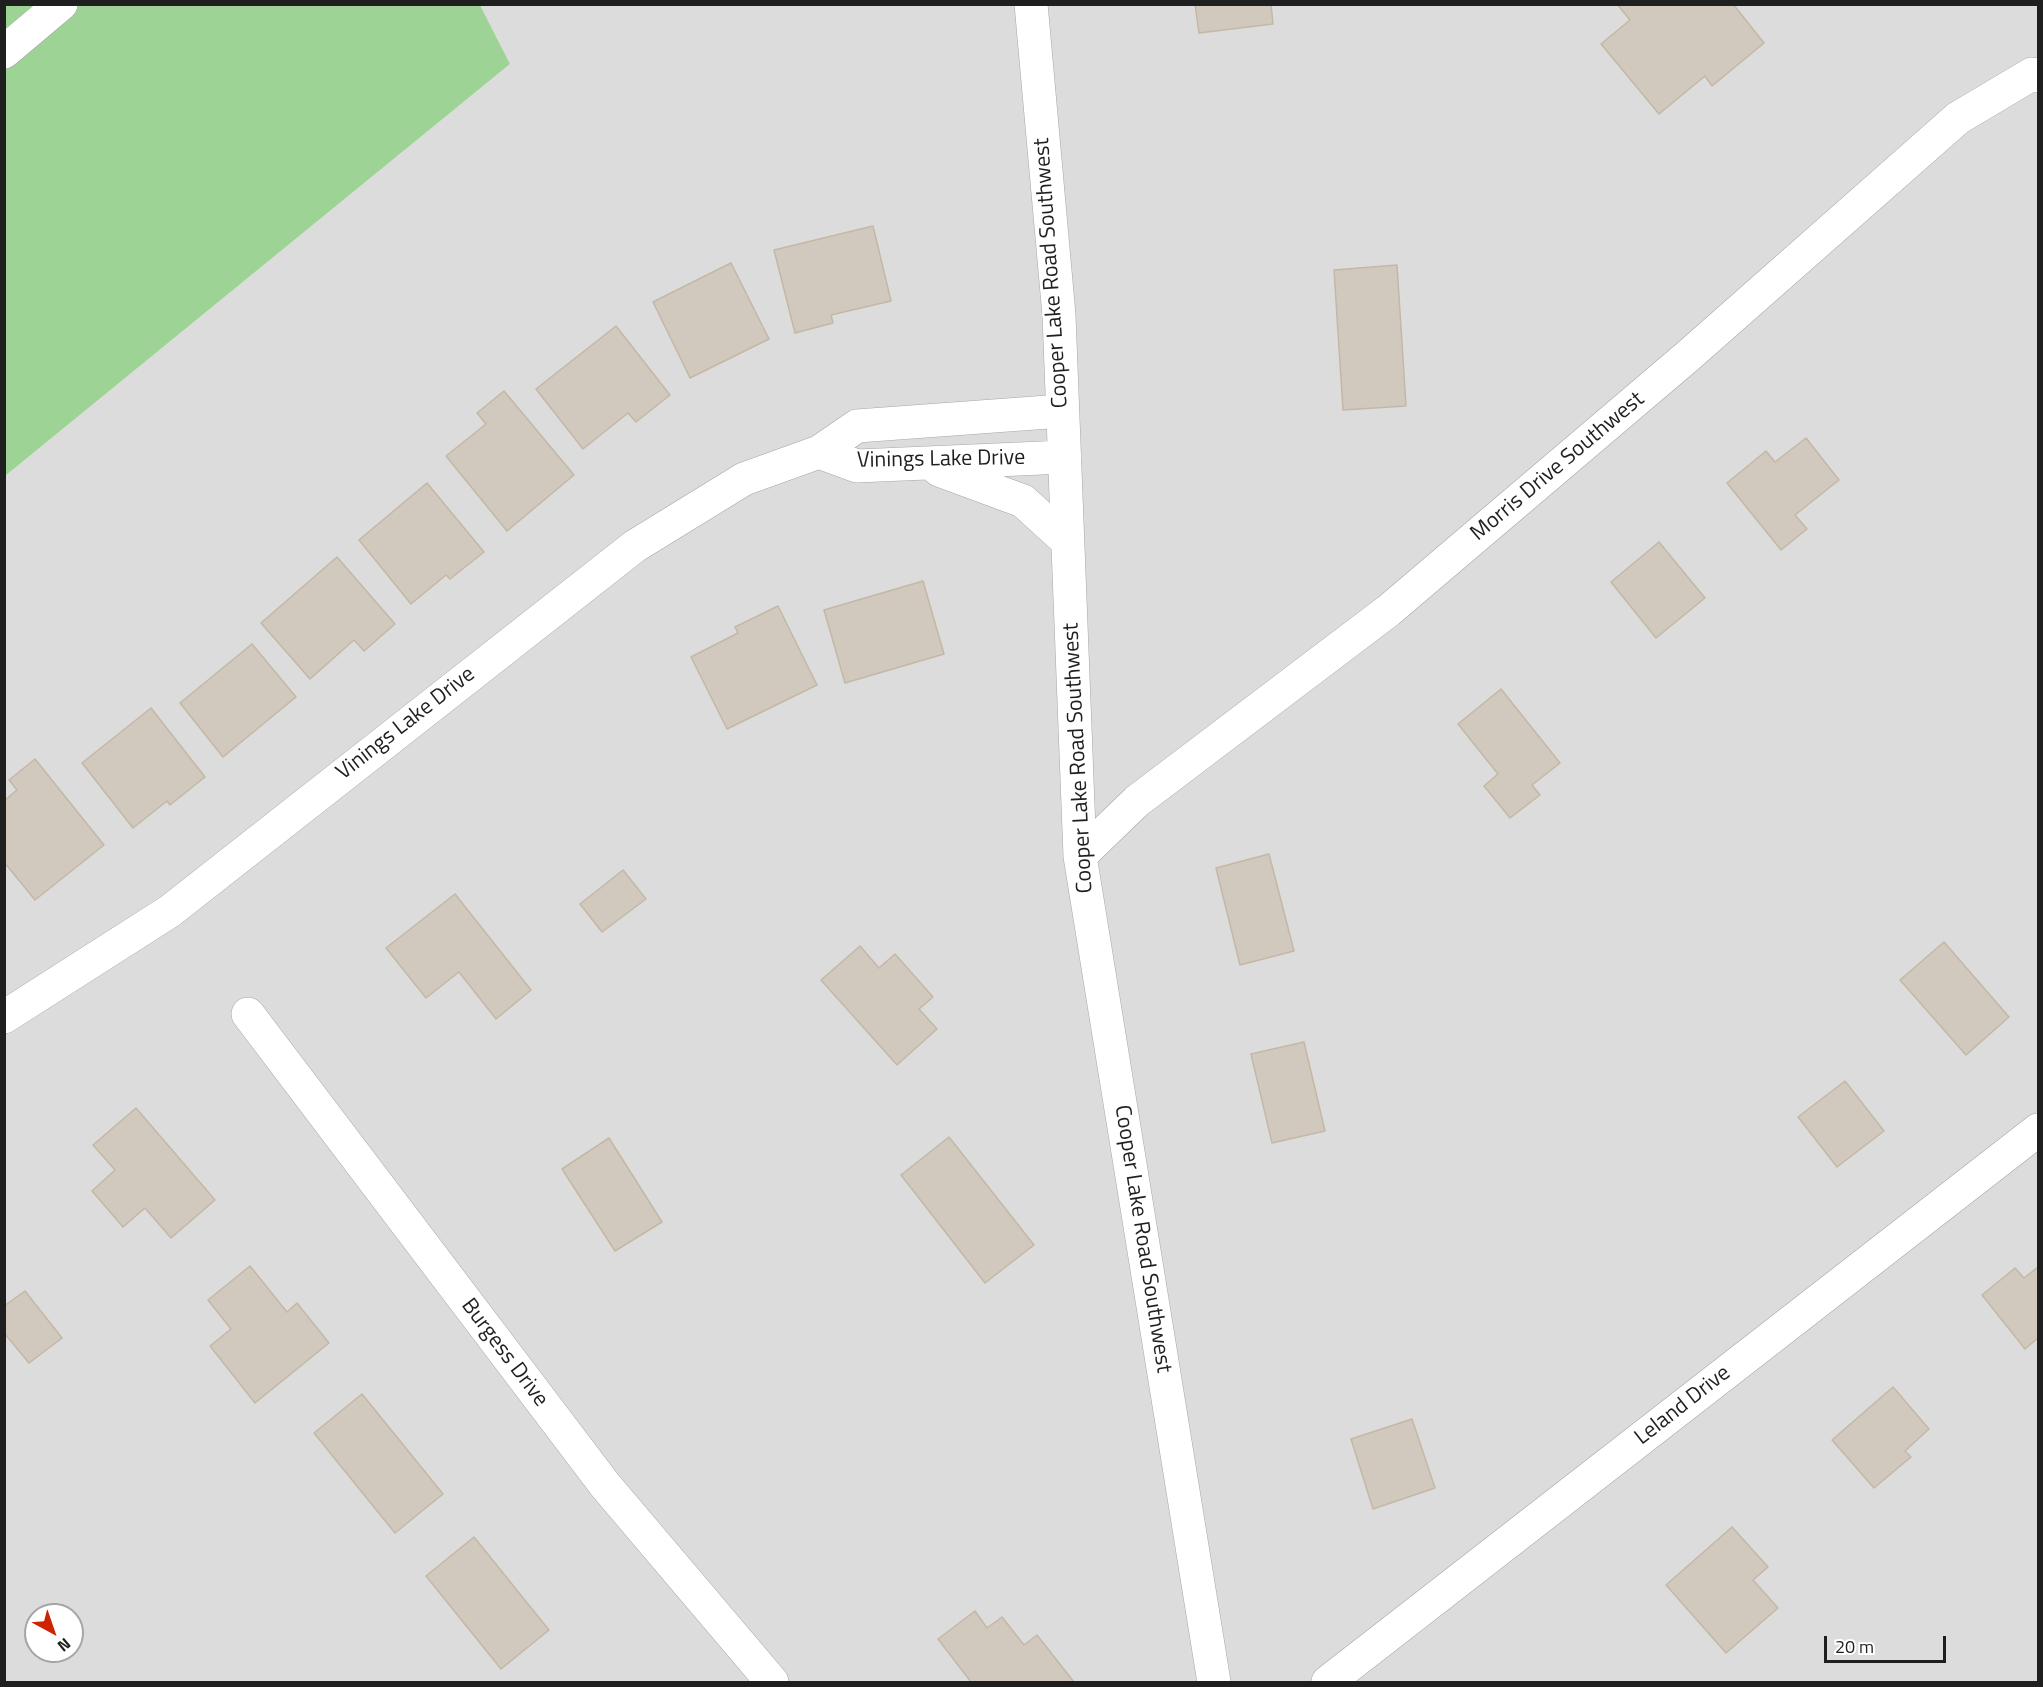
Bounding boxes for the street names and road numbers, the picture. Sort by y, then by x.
street label: Cooper Lake Road Southwest [1029,137,1075,409]
street label: Morris Drive Southwest [1466,387,1650,547]
street label: Vinings Lake Drive [857,445,1025,475]
street label: Cooper Lake Road Southwest [1059,622,1099,894]
street label: Vinings Lake Drive [332,662,480,786]
street label: Cooper Lake Road Southwest [1108,1103,1176,1375]
street label: Burgess Drive [455,1294,553,1412]
street label: Leland Drive [1630,1360,1736,1452]

